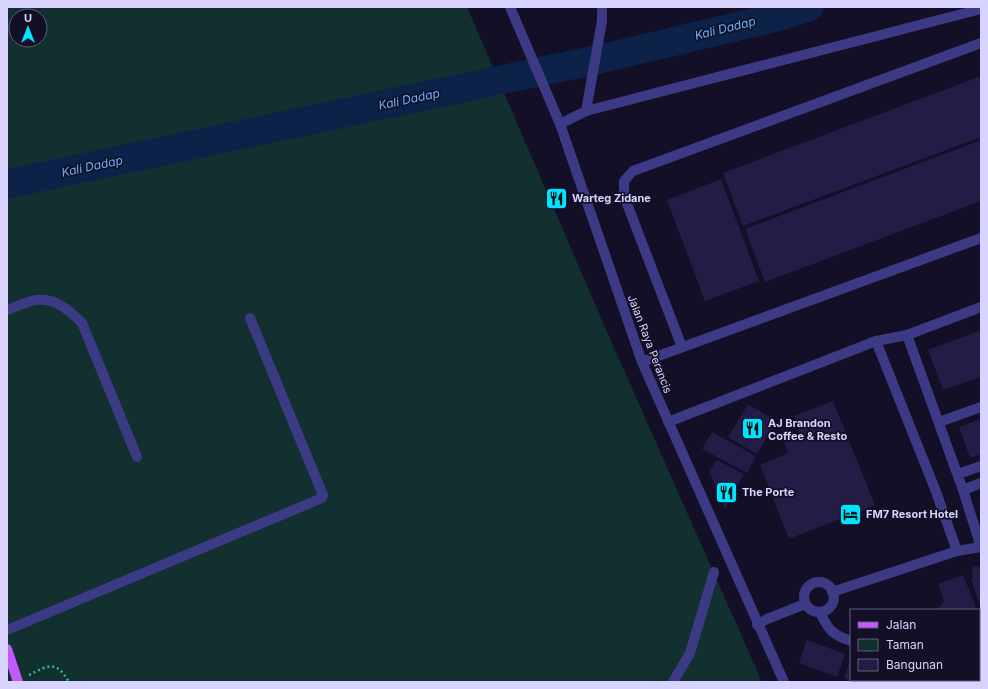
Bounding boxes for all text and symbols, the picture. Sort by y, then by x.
north arrow [8,8,48,48]
text: U [24,11,32,25]
water label: Kali Dadap [693,13,757,43]
water label: Kali Dadap [377,85,441,113]
water label: Kali Dadap [60,152,124,180]
restaurant icon: Warteg Zidane [543,185,569,211]
place label: Warteg Zidane [572,191,651,205]
street label: Jalan Raya Perancis [625,293,675,395]
restaurant icon: AJ Brandon Coffee & Resto [739,416,765,442]
place label: AJ Brandon Coffee & Resto [768,416,847,443]
restaurant icon: The Porte [713,479,739,505]
place label: The Porte [742,485,795,499]
hotel icon: FM7 Resort Hotel [837,501,863,527]
place label: FM7 Resort Hotel [866,507,958,521]
legend [850,609,980,681]
text: Jalan [886,617,916,632]
text: Taman [886,637,924,652]
text: Bangunan [886,657,943,672]

